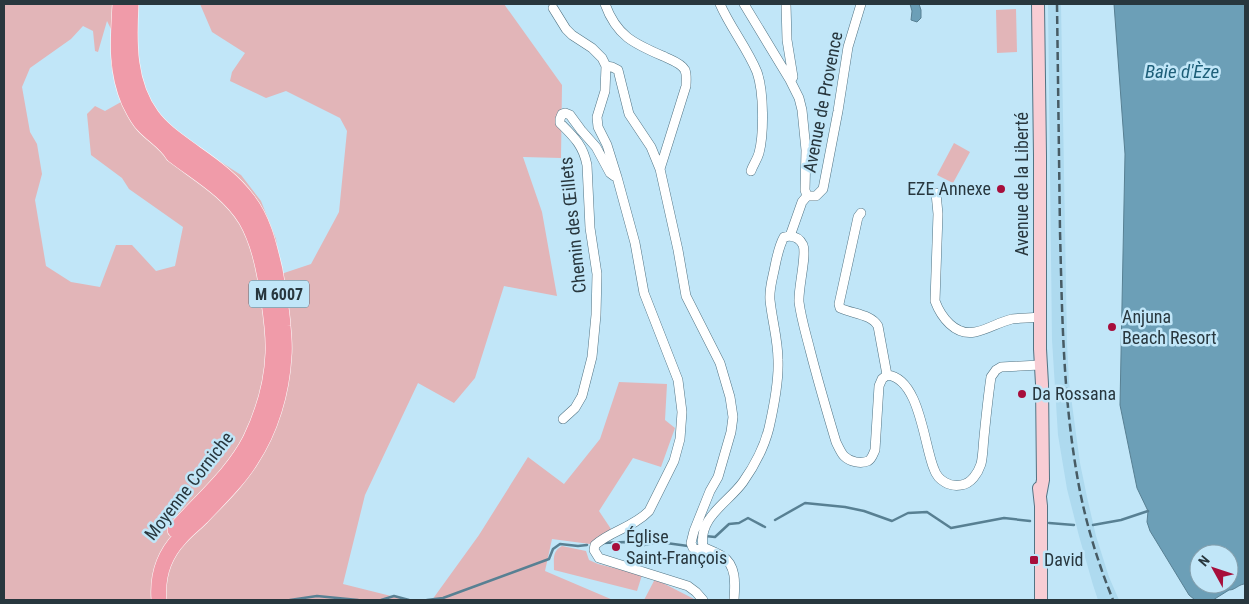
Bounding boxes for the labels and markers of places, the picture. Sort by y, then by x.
place label: EZE Annexe [907,178,991,199]
marker: EZE Annexe [995,183,1007,195]
place label: Anjuna Beach Resort [1122,306,1217,348]
marker: Anjuna Beach Resort [1106,321,1118,333]
place label: Da Rossana [1032,383,1116,404]
marker: Da Rossana [1016,388,1028,400]
place label: Église Saint-François [626,526,727,568]
marker: Église Saint-François [610,541,622,553]
place label: David [1044,549,1084,570]
marker: David [1028,554,1040,566]

